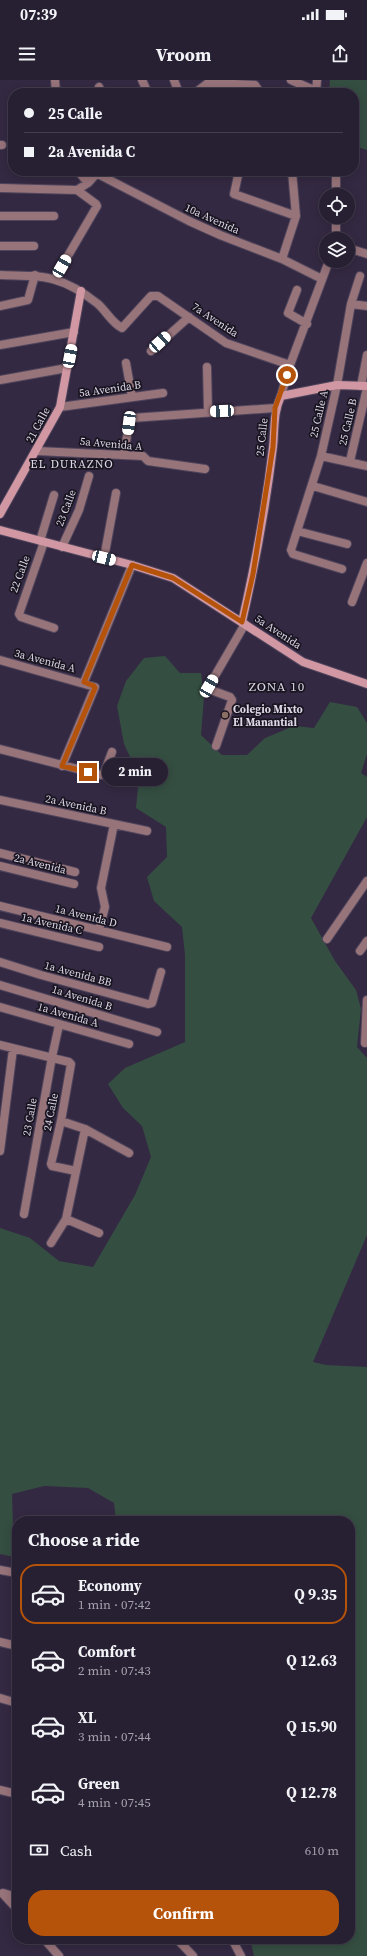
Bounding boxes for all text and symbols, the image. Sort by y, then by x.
text: 07:39 [20,4,57,25]
text: Vroom [156,42,211,67]
icon: menu [16,43,38,65]
icon: share [329,43,351,65]
text: 25 Calle [48,103,102,124]
text: 2a Avenida C [48,141,135,162]
map controls [319,188,355,268]
button: locate [319,188,355,224]
street label: 10a Avenida [182,200,242,238]
button: layers [319,232,355,268]
car [51,253,73,279]
street label: 7a Avenida [189,299,242,341]
car [147,330,173,354]
car [62,343,78,369]
route start [278,366,296,384]
street label: 5a Avenida B [78,377,142,401]
street label: 25 Calle A [306,388,332,439]
street label: 25 Calle B [335,397,361,447]
street label: 21 Calle [22,404,54,445]
car [210,404,234,418]
car [122,410,136,436]
street label: 25 Calle [253,417,271,457]
street label: 5a Avenida A [79,434,144,454]
district label: EL DURAZNO [30,456,114,472]
street label: 23 Calle [52,487,80,529]
car [91,549,117,567]
street label: 22 Calle [6,553,34,595]
street label: 5a Avenida [252,611,305,653]
street label: 3a Avenida A [13,646,78,677]
car [198,673,220,699]
district label: ZONA 10 [249,678,305,695]
place label: Colegio Mixto El Manantial [233,702,303,730]
marker: Colegio Mixto El Manantial [220,710,230,720]
callout: 2 min [102,758,168,786]
route end [79,763,97,781]
text: 2 min [118,763,152,780]
street label: 2a Avenida B [44,791,108,819]
street label: 2a Avenida [13,850,68,878]
street label: 1a Avenida D [53,901,119,931]
street label: 1a Avenida C [20,910,84,938]
street label: 1a Avenida BB [43,958,113,990]
street label: 1a Avenida B [50,982,114,1014]
street label: 1a Avenida A [36,999,101,1031]
street label: 24 Calle [40,1091,62,1132]
street label: 23 Calle [19,1096,41,1137]
text: Choose a ride [28,1527,140,1552]
text: Economy [78,1575,142,1596]
icon: car [30,1576,66,1612]
text: Q 9.35 [294,1584,337,1605]
text: 1 min · 07:42 [78,1596,151,1613]
text: Comfort [78,1641,136,1662]
icon: car [30,1642,66,1678]
text: Q 12.63 [286,1650,337,1671]
text: 2 min · 07:43 [78,1662,151,1679]
text: XL [78,1707,97,1728]
icon: car [30,1708,66,1744]
text: Q 15.90 [286,1716,337,1737]
text: 3 min · 07:44 [78,1728,151,1745]
text: Green [78,1773,120,1794]
icon: car [30,1774,66,1810]
text: Q 12.78 [286,1782,337,1803]
text: 4 min · 07:45 [78,1794,151,1811]
icon: cash [28,1839,50,1861]
text: Cash [60,1840,92,1861]
text: 610 m [305,1842,339,1859]
button: Confirm [28,1890,339,1936]

